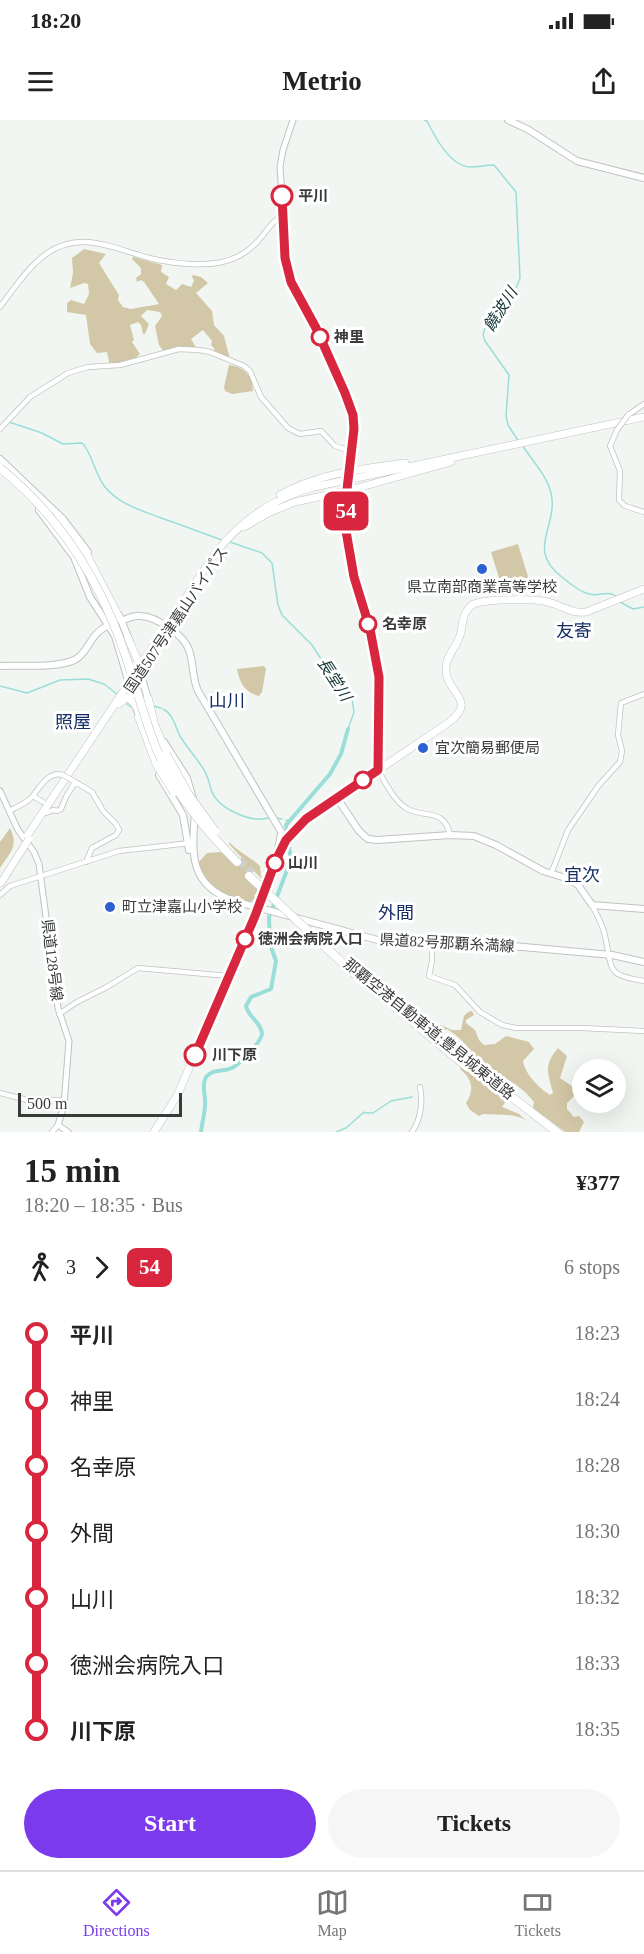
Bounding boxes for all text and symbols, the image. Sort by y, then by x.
text: 18:20 [30,8,81,33]
icon: menu [24,65,57,98]
icon: share [587,65,620,98]
text: Metrio [282,66,362,96]
marker: 平川 [271,185,293,207]
place label: 平川 [298,188,328,204]
water label: 饒波川 [480,283,521,334]
marker: 神里 [311,328,329,346]
place label: 神里 [333,328,364,345]
line badge: 54 [319,492,373,530]
text: 54 [336,499,357,523]
street label: 国道507号津嘉山バイパス [121,544,231,696]
marker: 県立南部商業高等学校 [475,562,489,576]
place label: 県立南部商業高等学校 [407,579,557,595]
marker: 名幸原 [359,615,377,633]
place label: 名幸原 [382,616,427,632]
district label: 友寄 [556,621,592,641]
water label: 長堂川 [314,655,356,706]
district label: 山川 [209,691,245,711]
district label: 照屋 [55,712,91,732]
place label: 宜次簡易郵便局 [435,740,540,756]
marker: 宜次簡易郵便局 [416,741,430,755]
unlabelled marker [354,771,372,789]
marker: 山川 [266,854,284,872]
place label: 山川 [288,855,318,871]
district label: 宜次 [564,865,600,885]
place label: 町立津嘉山小学校 [122,899,242,915]
marker: 町立津嘉山小学校 [103,900,117,914]
district label: 外間 [378,903,414,923]
street label: 県道128号線 [39,918,65,1002]
marker: 徳洲会病院入口 [236,930,254,948]
place label: 徳洲会病院入口 [258,931,363,947]
street label: 県道82号那覇糸満線 [379,931,515,955]
street label: 那覇空港自動車道;豊見城東道路 [341,955,517,1103]
marker: 川下原 [184,1044,206,1066]
place label: 川下原 [212,1047,257,1063]
map controls [572,1059,626,1113]
button: layers [572,1059,626,1113]
scale bar [18,1090,182,1118]
text: 500 m [27,1095,67,1112]
text: 15 min [24,1153,120,1189]
text: ¥377 [576,1170,620,1195]
text: 18:20 – 18:35 · Bus [24,1194,183,1216]
icon: walk [24,1251,57,1284]
icon: forward [85,1251,118,1284]
text: 54 [139,1255,160,1279]
text: 3 [66,1256,76,1278]
text: 6 stops [564,1256,620,1278]
text: 18:23 [574,1322,620,1344]
text: 平川 [70,1323,114,1348]
text: 18:24 [574,1388,620,1410]
text: 神里 [70,1389,114,1414]
text: 18:28 [574,1454,620,1476]
text: 名幸原 [70,1455,136,1480]
text: 18:30 [574,1520,620,1542]
text: 外間 [70,1521,114,1546]
text: 18:32 [574,1586,620,1608]
text: 山川 [70,1587,114,1612]
text: 18:33 [574,1652,620,1674]
text: 徳洲会病院入口 [70,1653,224,1678]
text: 18:35 [574,1718,620,1740]
text: 川下原 [70,1719,136,1744]
button: Start [24,1789,316,1858]
button: Tickets [328,1789,620,1858]
tab: Directions [83,1886,150,1940]
tab: Map [316,1886,349,1940]
tab: Tickets [515,1886,561,1940]

